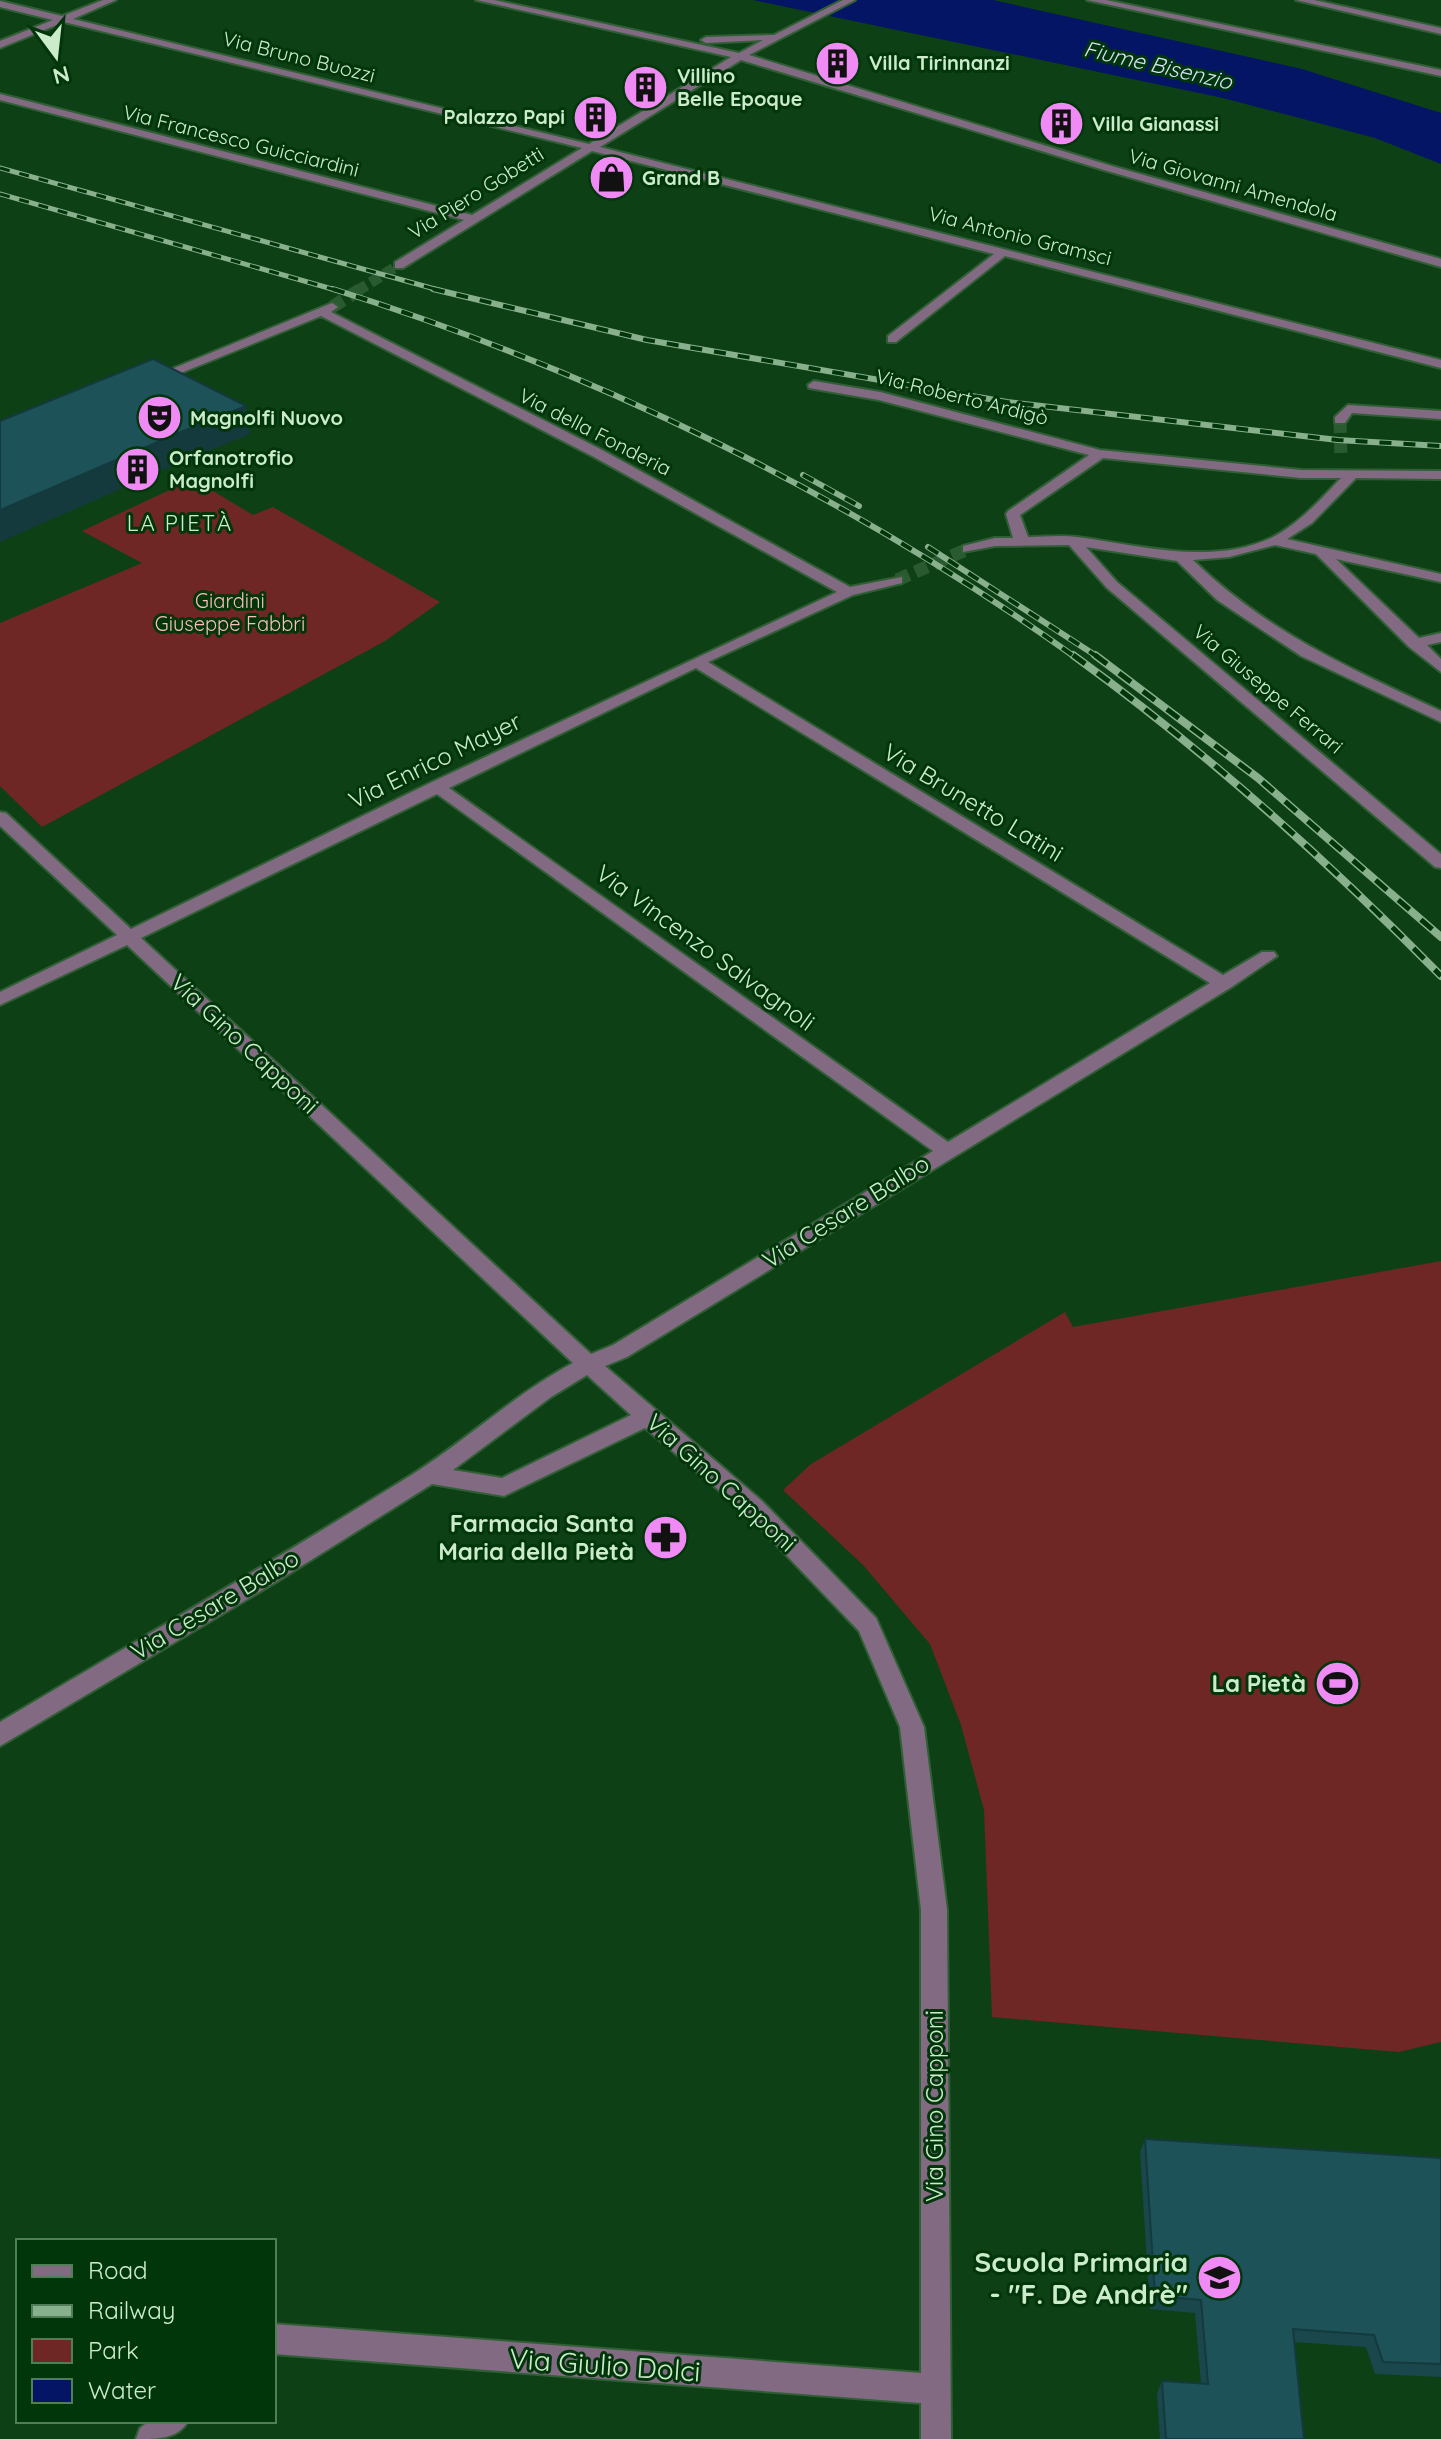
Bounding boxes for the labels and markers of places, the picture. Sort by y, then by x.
building icon: Villa Tirinnanzi [814,39,862,87]
place label: Villa Tirinnanzi [869,50,1010,75]
building icon: Villino Belle Epoque [622,63,670,111]
place label: Villino Belle Epoque [677,63,802,111]
building icon: Palazzo Papi [572,93,620,141]
building icon: Villa Gianassi [1037,100,1085,148]
place label: Palazzo Papi [443,104,565,129]
place label: Villa Gianassi [1092,111,1219,136]
shop icon: Grand B [587,154,635,202]
place label: Grand B [642,165,720,190]
theatre icon: Magnolfi Nuovo [135,394,183,442]
place label: Magnolfi Nuovo [190,405,343,430]
building icon: Orfanotrofio Magnolfi [114,445,162,493]
place label: Orfanotrofio Magnolfi [169,445,293,493]
place label: Farmacia Santa Maria della Pietà [438,1508,634,1566]
pharmacy icon: Farmacia Santa Maria della Pietà [641,1514,689,1562]
sports icon: La Pietà [1313,1660,1361,1708]
place label: La Pietà [1212,1668,1306,1698]
place label: Scuola Primaria - "F. De Andrè" [974,2244,1188,2311]
school or university icon: Scuola Primaria - "F. De Andrè" [1195,2254,1243,2302]

